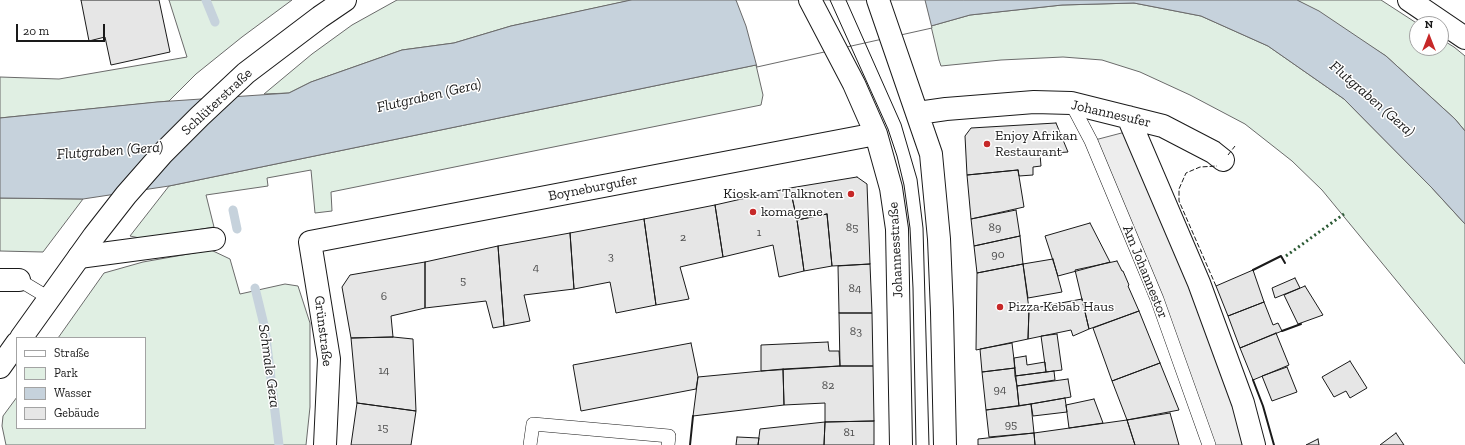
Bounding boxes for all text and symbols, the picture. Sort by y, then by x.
scale bar [18,16,107,42]
north arrow [1409,16,1449,56]
text: N [1425,18,1433,31]
text: 20 m [23,24,49,38]
water label: Flutgraben (Gera) [1326,57,1418,141]
street label: Schlüterstraße [178,65,256,139]
water label: Flutgraben (Gera) [375,75,483,117]
street label: Johannesufer [1070,97,1152,131]
place label: Enjoy Afrikan Restaurant [995,128,1077,160]
water label: Flutgraben (Gera) [56,138,164,164]
marker: Enjoy Afrikan Restaurant [982,139,992,149]
street label: Boyneburgufer [547,171,639,205]
place label: Kiosk am Talknoten [723,186,843,202]
marker: Kiosk am Talknoten [846,189,856,199]
street label: Johannesstraße [885,202,907,298]
place label: komagene [761,204,823,220]
marker: komagene [748,207,758,217]
house number: 85 [846,221,858,235]
house number: 89 [989,221,1001,235]
street label: Am Johannestor [1119,223,1171,321]
house number: 1 [757,226,761,240]
house number: 2 [680,231,686,245]
house number: 90 [991,248,1005,262]
house number: 3 [608,250,614,264]
house number: 4 [533,261,539,275]
house number: 5 [460,274,466,288]
house number: 84 [849,282,861,296]
house number: 6 [381,290,387,304]
street label: Grünstraße [310,295,336,367]
place label: Pizza Kebab Haus [1008,299,1114,315]
marker: Pizza Kebab Haus [995,302,1005,312]
water label: Schmale Gera [254,323,284,409]
house number: 83 [850,325,862,339]
legend [16,337,146,429]
text: Straße [54,346,89,360]
house number: 14 [378,364,390,378]
text: Park [54,366,78,380]
house number: 82 [822,379,834,393]
house number: 94 [994,383,1006,397]
text: Wasser [54,386,92,400]
text: Gebäude [54,406,99,420]
house number: 95 [1005,418,1017,432]
house number: 15 [378,421,388,435]
house number: 81 [843,426,855,440]

